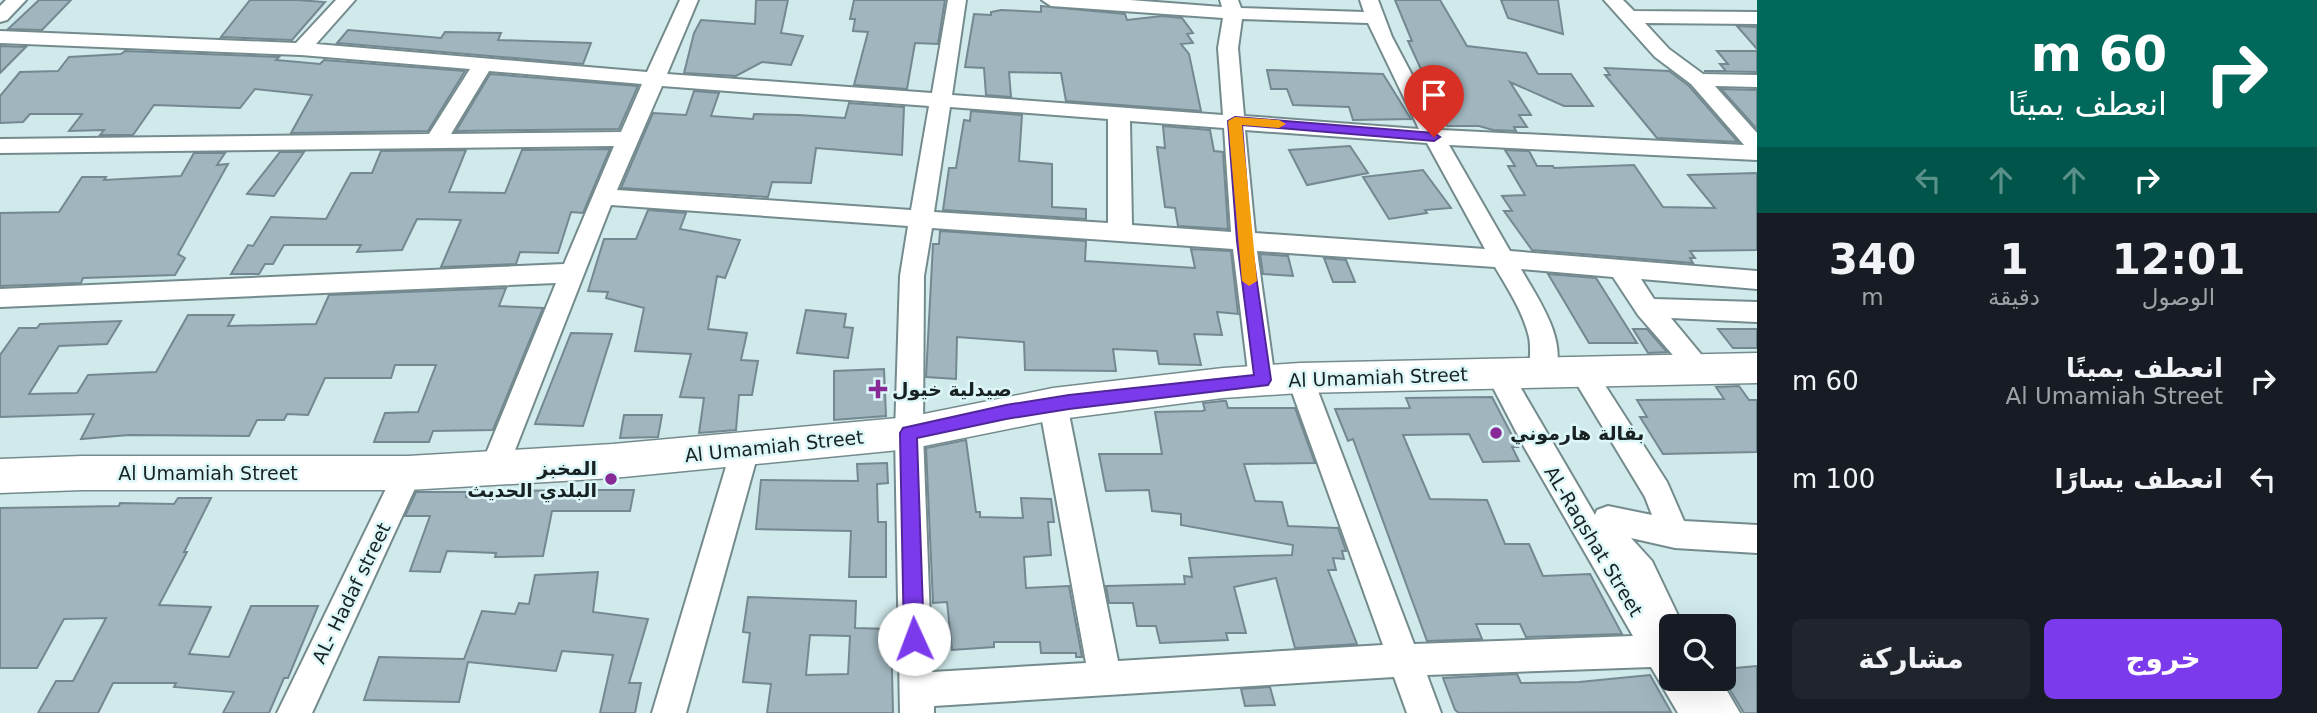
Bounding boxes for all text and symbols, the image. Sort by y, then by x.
text: 60 m [2031,26,2167,83]
icon: right [2191,28,2282,119]
pin [1404,65,1464,137]
icon: arrive [1415,76,1453,114]
text: انعطف يمينًا [2008,85,2167,123]
icon: left [1909,161,1947,199]
icon: ahead [1982,161,2020,199]
icon: ahead [2055,161,2093,199]
icon: right [2128,161,2166,199]
text: 340 [1829,235,1916,284]
text: 1 [1999,235,2029,284]
text: 12:01 [2112,235,2245,284]
text: m [1861,284,1884,310]
text: دقيقة [1988,284,2040,310]
text: الوصول [2142,284,2215,310]
text: انعطف يمينًا [2066,353,2223,383]
icon: right [2244,362,2282,400]
street label: Al Umamiah Street [1288,363,1468,391]
text: 60 m [1792,366,1859,396]
place label: صيدلية خيول [892,378,1012,401]
marker: صيدلية خيول [870,381,886,397]
text: Al Umamiah Street [2006,383,2223,409]
place label: بقالة هارموني [1510,422,1645,445]
marker: بقالة هارموني [1488,425,1504,441]
street label: Al Umamiah Street [684,426,864,466]
place label: المخبز البلدي الحديث [467,457,597,503]
icon: left [2244,460,2282,498]
street label: Al Umamiah Street [118,462,298,484]
street label: AL-Raqshat Street [1540,462,1648,620]
text: 100 m [1792,464,1875,494]
text: انعطف يسارًا [2054,464,2223,494]
marker: المخبز البلدي الحديث [603,471,619,487]
street label: AL- Hadaf street [307,519,395,667]
position arrow [877,602,951,676]
map controls [1659,614,1736,691]
button: search [1659,614,1736,691]
button: مشاركة [1792,619,2030,699]
button: خروج [2044,619,2282,699]

